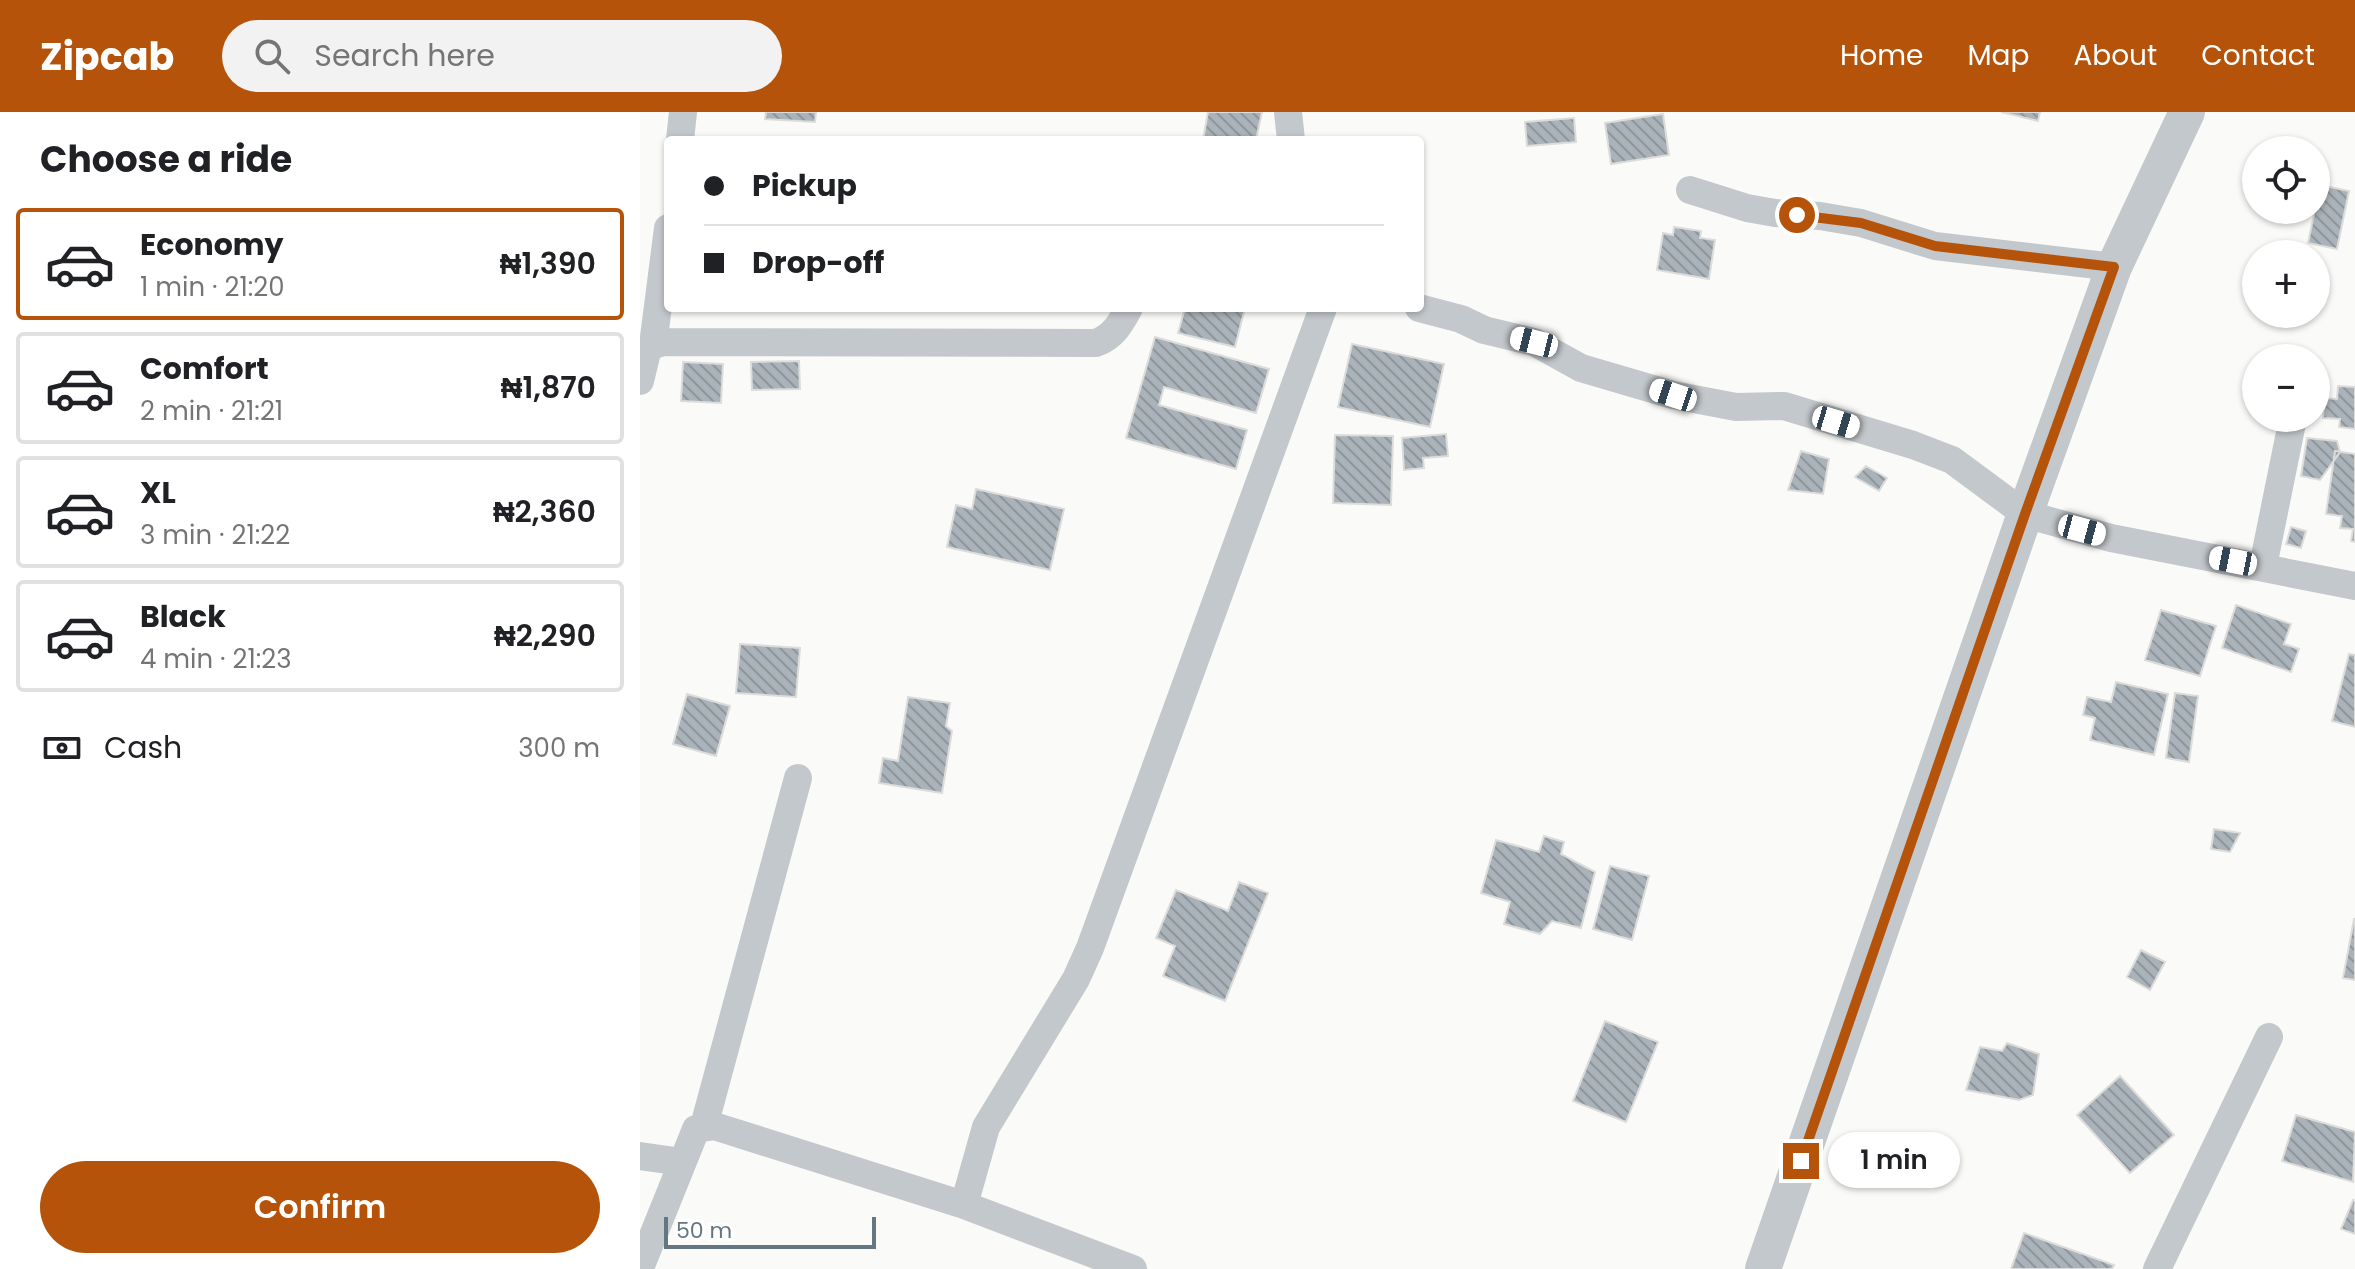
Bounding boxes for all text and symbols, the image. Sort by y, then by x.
search box [222,20,782,92]
text: Zipcab [40,30,174,83]
icon: search [250,34,294,78]
text: Search here [314,34,495,77]
text: Home [1840,36,1923,75]
text: Map [1967,36,2029,75]
text: About [2073,36,2157,75]
text: Contact [2201,36,2315,75]
text: Choose a ride [40,134,292,185]
map controls [2242,136,2330,432]
button: locate [2242,136,2330,224]
text: Pickup [752,164,857,207]
route start [1779,197,1815,233]
text: Economy [140,223,284,266]
icon: car [44,228,116,300]
button: + [2242,240,2330,328]
text: Drop-off [752,241,884,284]
text: ₦1,390 [500,242,596,285]
text: 1 min · 21:20 [140,269,285,305]
car [1508,325,1560,359]
button: − [2242,344,2330,432]
text: Comfort [140,347,269,390]
icon: car [44,352,116,424]
text: ₦1,870 [501,366,596,409]
car [1646,376,1700,414]
text: 2 min · 21:21 [140,393,283,429]
car [1810,404,1862,440]
text: XL [140,471,176,514]
icon: car [44,476,116,548]
text: ₦2,360 [493,490,596,533]
car [2056,512,2108,548]
text: 3 min · 21:22 [140,517,290,553]
car [2207,545,2259,577]
text: Black [140,595,226,638]
icon: car [44,600,116,672]
text: ₦2,290 [494,614,596,657]
text: 4 min · 21:23 [140,641,292,677]
icon: cash [40,726,84,770]
text: Cash [104,726,182,769]
text: 300 m [518,730,600,766]
callout: 1 min [1829,1133,1961,1189]
text: 1 min [1860,1142,1928,1178]
route end [1783,1143,1819,1179]
button: Confirm [40,1161,600,1253]
scale bar [664,1213,876,1249]
text: 50 m [676,1215,732,1246]

